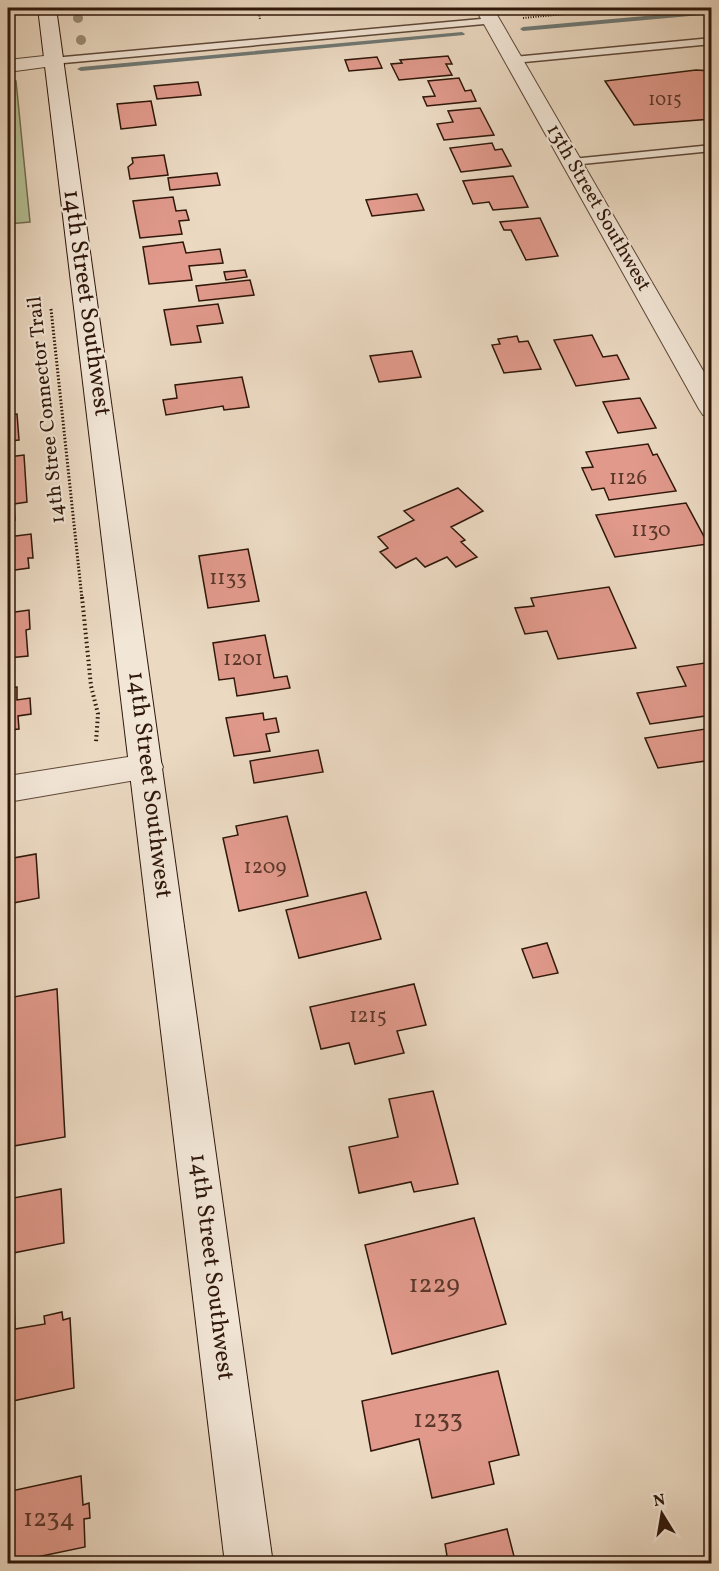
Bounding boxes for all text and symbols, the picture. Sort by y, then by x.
house number: 1015 [648,88,682,113]
street label: 13th Street Southwest [539,119,657,297]
street label: 14th Street Southwest [53,187,119,419]
street label: 14th Stree Connector Trail [21,295,73,525]
house number: 1126 [609,464,647,493]
house number: 1130 [631,516,671,545]
house number: 1133 [209,564,247,593]
house number: 1201 [223,645,263,674]
street label: 14th Street Southwest [118,669,180,901]
house number: 1209 [244,853,287,882]
house number: 1215 [349,1002,387,1031]
street label: 14th Street Southwest [180,1151,242,1383]
house number: 1229 [408,1267,460,1303]
house number: 1233 [413,1402,463,1438]
north arrow [632,1484,692,1544]
text: N [652,1489,668,1513]
house number: 1234 [23,1501,75,1537]

